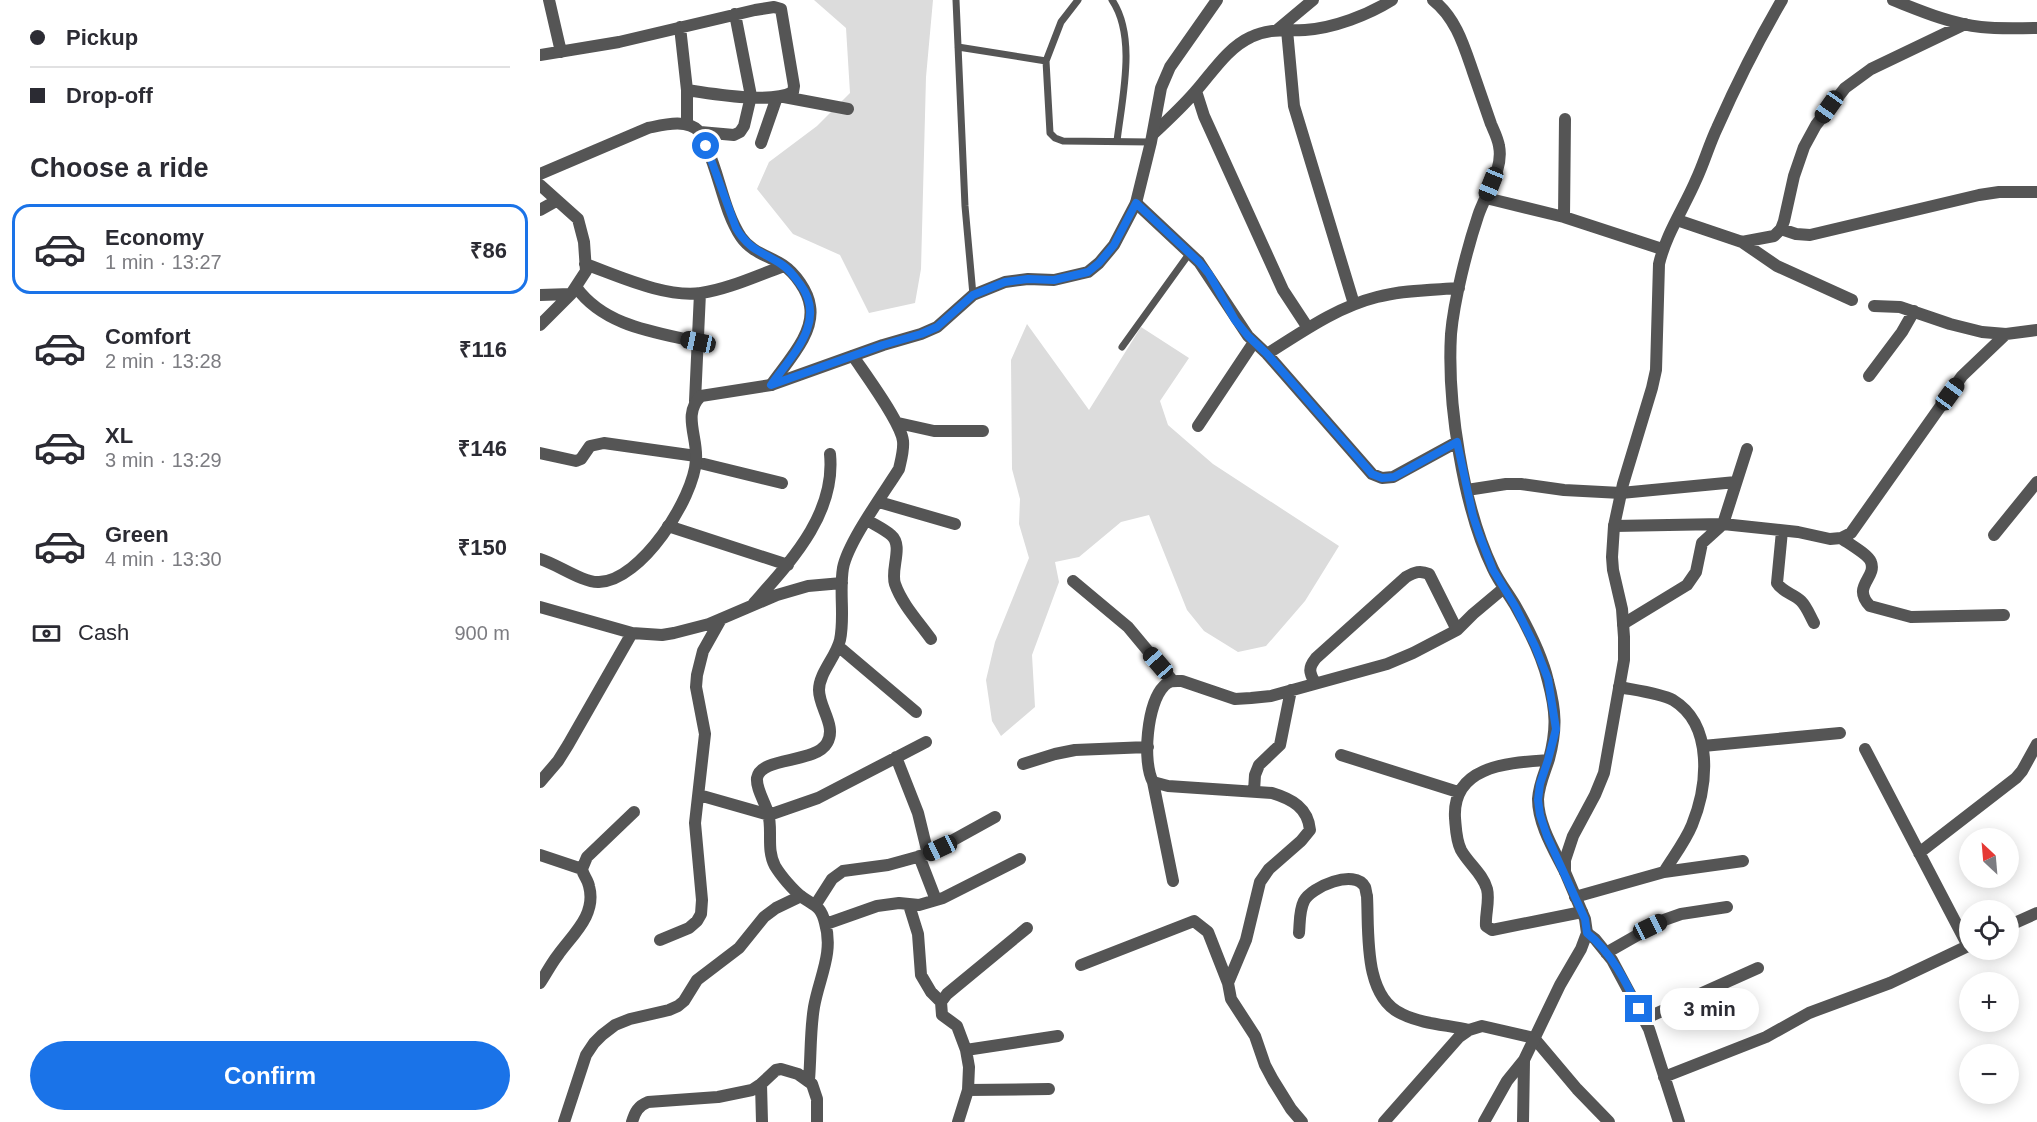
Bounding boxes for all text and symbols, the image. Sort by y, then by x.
text: Pickup [66,25,138,50]
text: Drop-off [66,83,153,108]
car [1811,87,1847,127]
route start [692,132,719,159]
text: Choose a ride [30,153,209,183]
car [1476,164,1506,204]
icon: car [33,222,87,276]
text: Economy [105,225,204,250]
text: ₹86 [470,238,507,263]
text: 1 min · 13:27 [105,251,222,273]
icon: car [33,321,87,375]
text: Comfort [105,324,191,349]
car [679,329,717,355]
text: ₹116 [459,337,507,362]
text: 2 min · 13:28 [105,350,222,372]
car [1932,374,1968,414]
icon: car [33,420,87,474]
text: XL [105,423,133,448]
text: ₹146 [458,436,507,461]
text: 3 min · 13:29 [105,449,222,471]
icon: car [33,519,87,573]
text: Green [105,522,169,547]
text: ₹150 [458,535,507,560]
text: 4 min · 13:30 [105,548,222,570]
icon: cash [30,617,63,650]
text: Cash [78,620,129,645]
text: 900 m [454,622,510,644]
car [1139,644,1177,682]
north arrow [1959,828,2019,888]
map controls [1959,828,2019,1104]
car [920,832,960,864]
button: locate [1959,900,2019,960]
car [1630,911,1670,943]
button: + [1959,972,2019,1032]
callout: 3 min [1660,988,1759,1030]
route end [1625,995,1652,1022]
text: 3 min [1683,998,1736,1020]
button: Confirm [30,1041,510,1110]
button: − [1959,1044,2019,1104]

